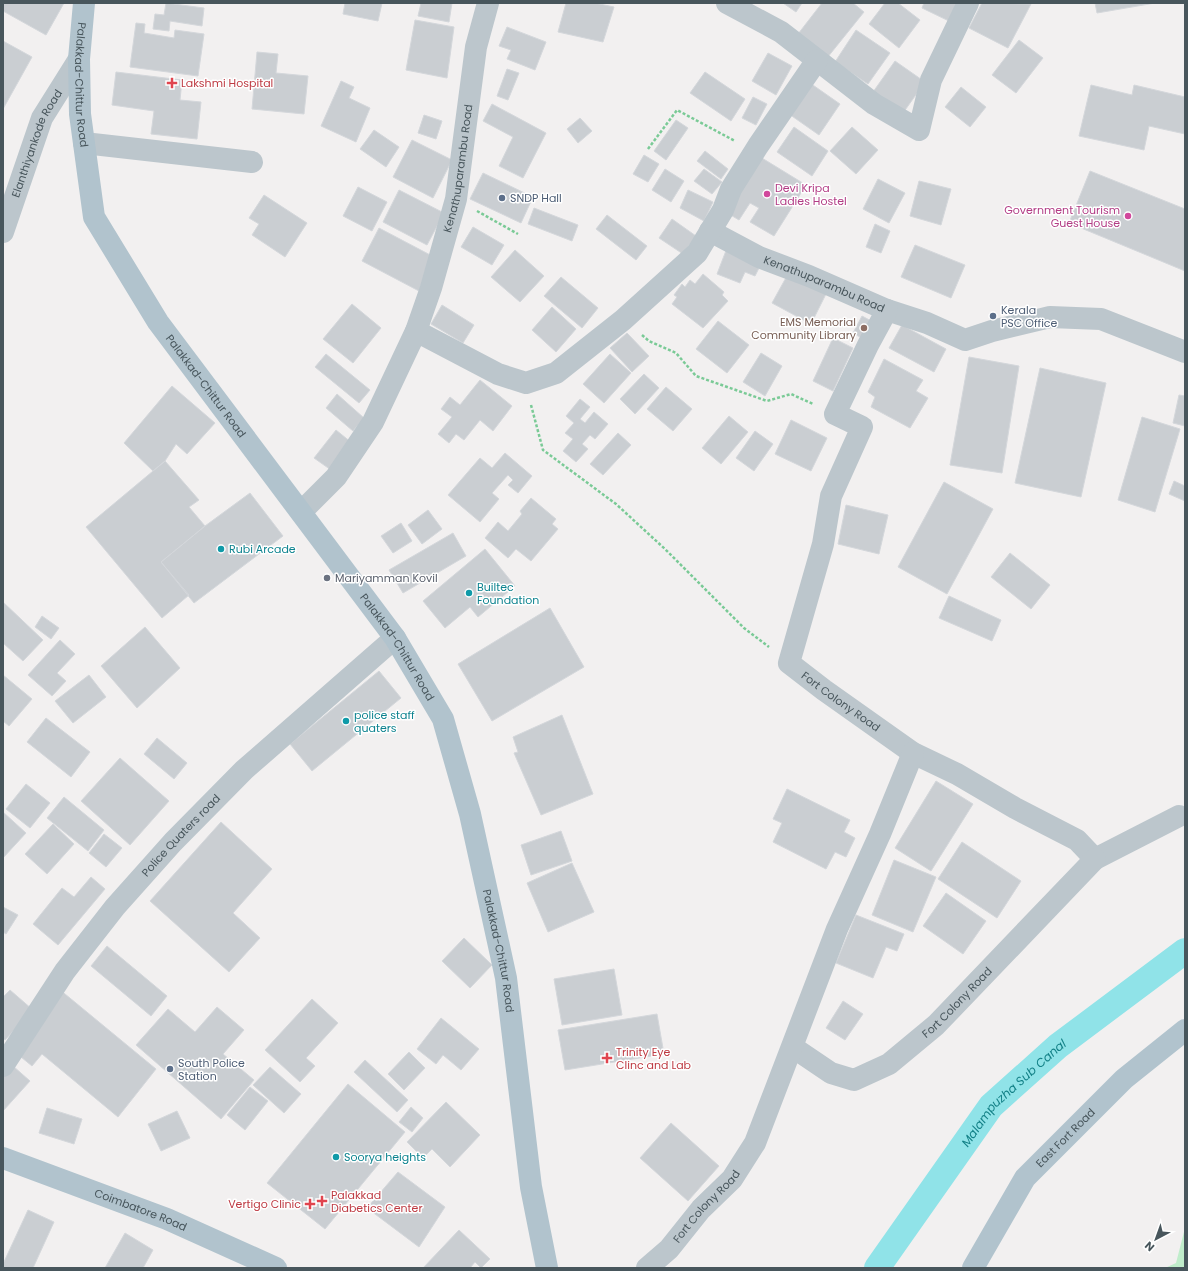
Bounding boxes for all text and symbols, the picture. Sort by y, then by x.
street label: Palakkad-Chittur Road [71,22,92,148]
place label: Lakshmi Hospital [181,75,273,91]
marker: Lakshmi Hospital [166,77,178,89]
street label: Elanthiyankode Road [7,86,66,200]
street label: Kenathuparambu Road [439,103,476,234]
place label: Devi Kripa Ladies Hostel [775,180,847,209]
marker: Devi Kripa Ladies Hostel [762,189,772,199]
place label: SNDP Hall [510,190,562,206]
marker: SNDP Hall [497,193,507,203]
place label: Government Tourism Guest House [1004,202,1120,231]
marker: Government Tourism Guest House [1123,211,1133,221]
street label: Kenathuparambu Road [761,252,887,316]
place label: Kerala PSC Office [1001,302,1058,331]
marker: Kerala PSC Office [988,311,998,321]
place label: EMS Memorial Community Library [751,314,857,343]
marker: EMS Memorial Community Library [859,323,869,333]
street label: Palakkad-Chittur Road [162,331,250,441]
place label: Rubi Arcade [229,541,296,557]
marker: Rubi Arcade [216,544,226,554]
place label: Mariyamman Kovil [335,570,438,586]
marker: Mariyamman Kovil [322,573,332,583]
place label: Builtec Foundation [477,579,539,608]
marker: Builtec Foundation [464,588,474,598]
street label: Palakkad-Chittur Road [356,590,438,704]
street label: Fort Colony Road [798,668,884,735]
place label: police staff quaters [354,707,415,736]
marker: police staff quaters [341,716,351,726]
street label: Police Quaters road [138,791,224,880]
street label: Palakkad-Chittur Road [479,888,518,1013]
street label: Fort Colony Road [918,963,995,1041]
water label: Malampuzha Sub Canal [957,1035,1069,1150]
place label: Trinity Eye Clinc and Lab [616,1044,691,1073]
marker: Trinity Eye Clinc and Lab [601,1052,613,1064]
place label: South Police Station [178,1055,245,1084]
marker: South Police Station [165,1064,175,1074]
street label: East Fort Road [1032,1104,1099,1171]
place label: Soorya heights [344,1149,426,1165]
marker: Soorya heights [331,1152,341,1162]
street label: Fort Colony Road [669,1167,744,1246]
street label: Coimbatore Road [92,1185,189,1235]
place label: Palakkad Diabetics Center [331,1187,423,1216]
marker: Palakkad Diabetics Center [316,1195,328,1207]
place label: Vertigo Clinic [228,1196,301,1212]
marker: Vertigo Clinic [304,1198,316,1210]
north arrow [1136,1219,1176,1259]
text: N [1141,1238,1158,1255]

